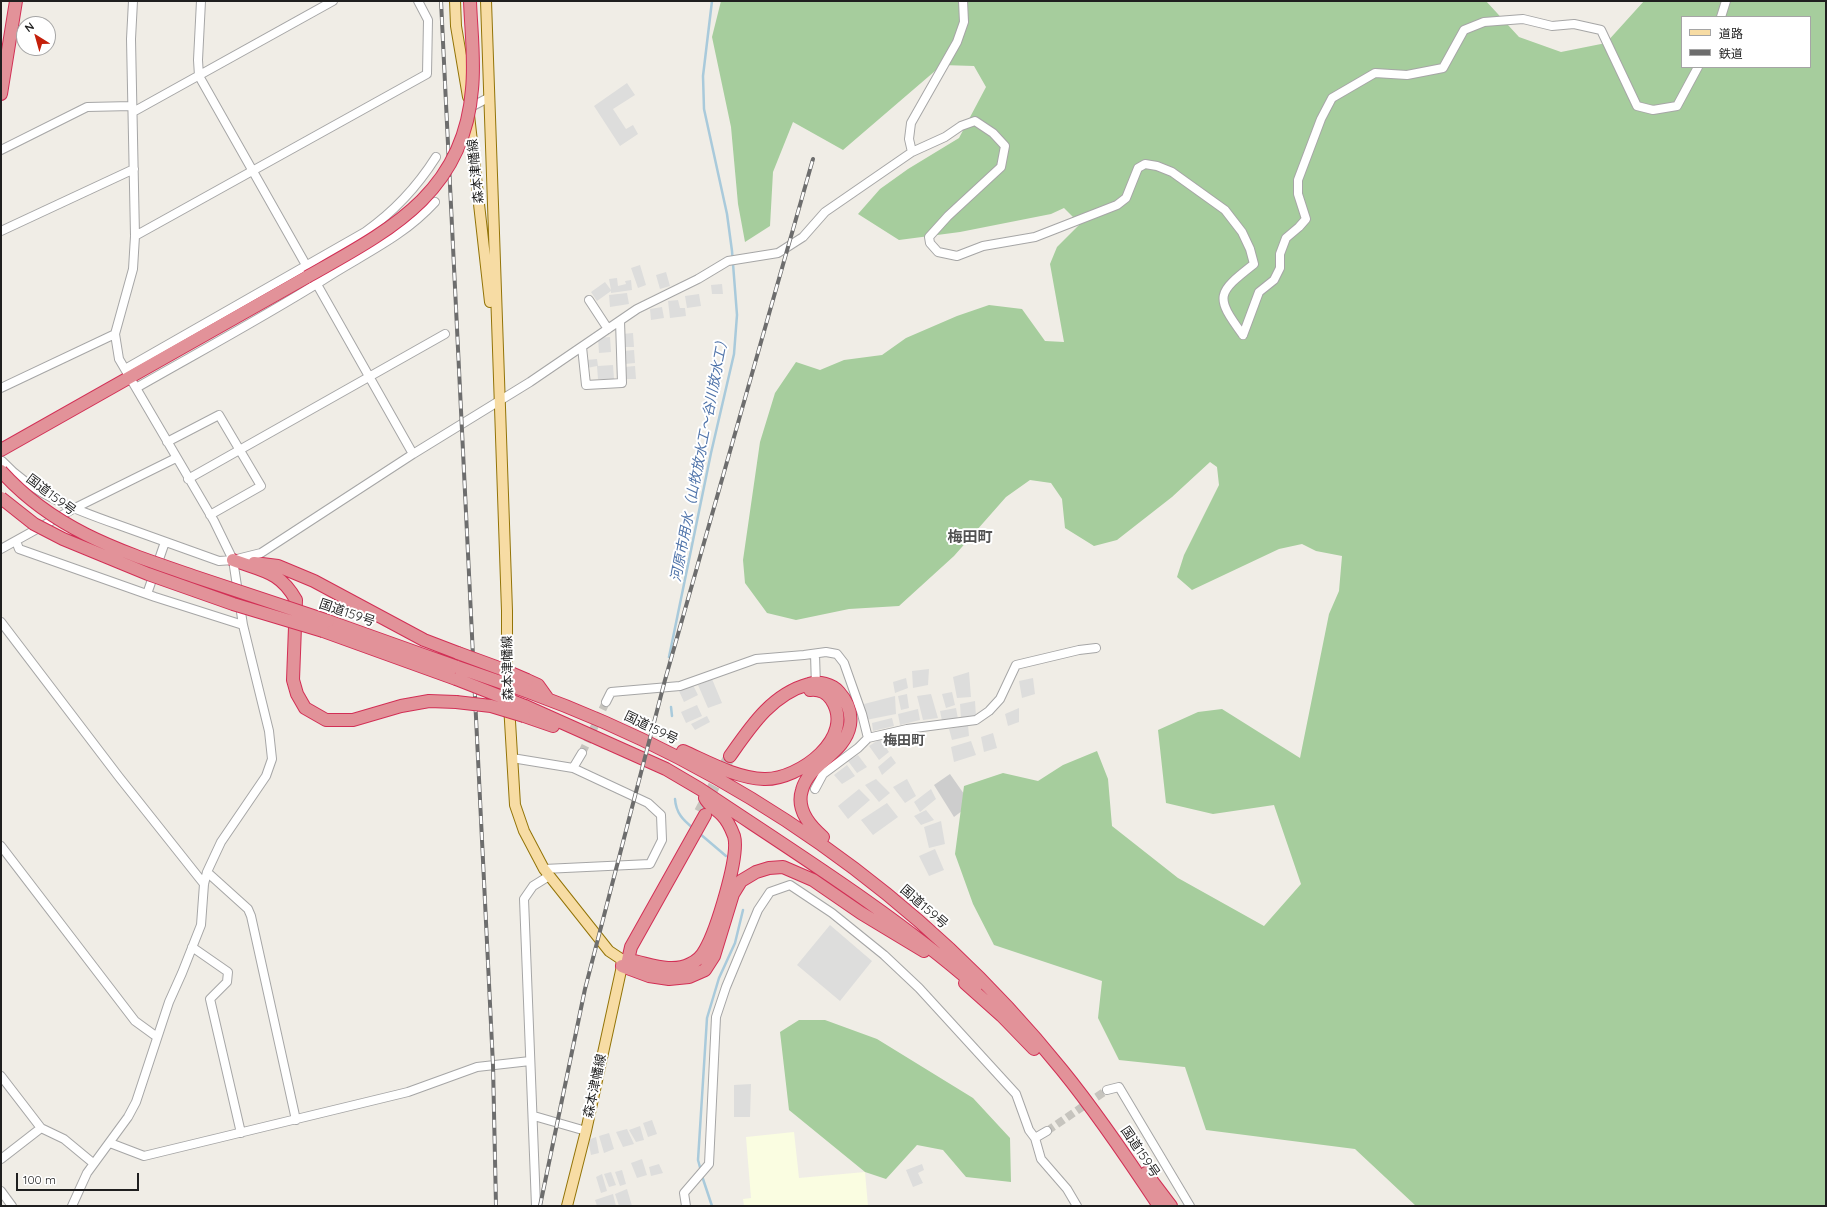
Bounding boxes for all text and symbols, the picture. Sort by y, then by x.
north arrow [16,16,56,56]
legend [1681,16,1811,68]
text: N [22,19,37,35]
text: 道路 [1719,26,1743,41]
text: 鉄道 [1719,46,1743,61]
street label: 森本津幡線 [465,138,487,204]
water label: 河原市用水（山牧放水工～谷川放水工） [668,333,732,583]
street label: 国道159号 [23,471,79,519]
district label: 梅田町 [948,528,992,546]
street label: 国道159号 [317,596,377,630]
street label: 森本津幡線 [500,635,516,701]
street label: 国道159号 [621,708,681,748]
district label: 梅田町 [883,733,925,749]
street label: 国道159号 [897,882,951,932]
street label: 森本津幡線 [581,1053,609,1119]
street label: 国道159号 [1117,1124,1163,1180]
scale bar [18,1165,141,1191]
text: 100 m [23,1172,56,1187]

